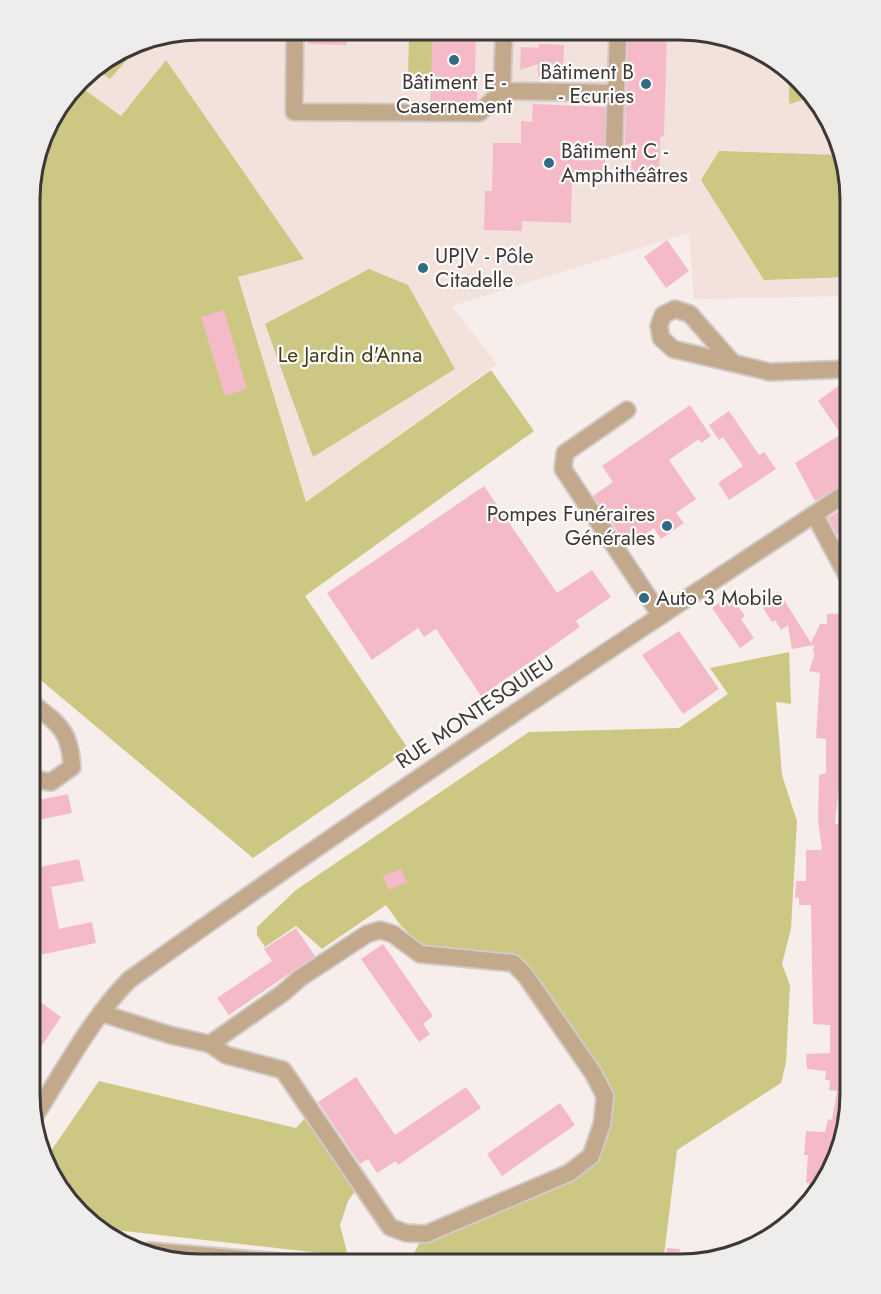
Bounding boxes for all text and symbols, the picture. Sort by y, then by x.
marker: Bâtiment E - Casernement [447,53,461,67]
place label: Bâtiment B - Ecuries [540,57,634,111]
place label: Bâtiment E - Casernement [396,67,512,121]
marker: Bâtiment B - Ecuries [639,77,653,91]
place label: Bâtiment C - Amphithéâtres [561,136,688,190]
marker: Bâtiment C - Amphithéâtres [542,156,556,170]
place label: UPJV - Pôle Citadelle [435,241,534,295]
marker: UPJV - Pôle Citadelle [416,261,430,275]
park label: Le Jardin d'Anna [278,340,422,370]
place label: Pompes Funéraires Générales [487,499,655,553]
marker: Pompes Funéraires Générales [660,519,674,533]
place label: Auto 3 Mobile [656,583,783,613]
marker: Auto 3 Mobile [637,591,651,605]
street label: RUE MONTESQUIEU [390,648,560,776]

